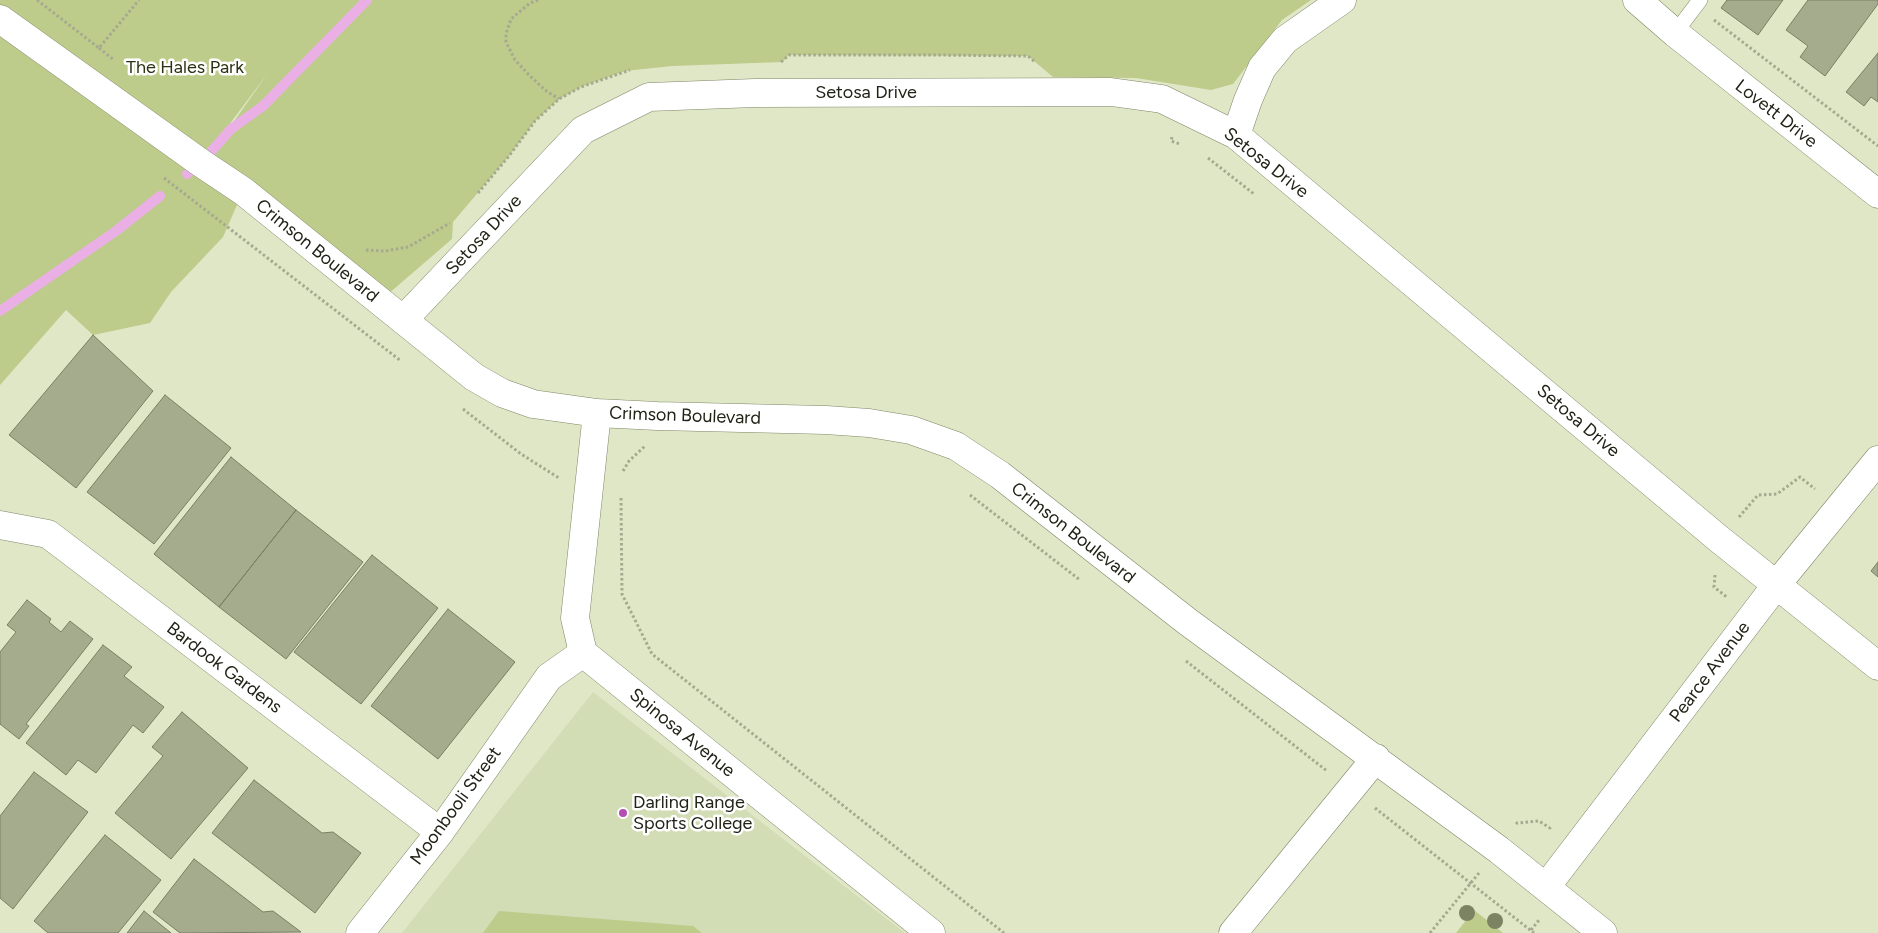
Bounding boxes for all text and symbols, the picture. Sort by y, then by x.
park label: The Hales Park [126,57,244,79]
street label: Lovett Drive [1731,75,1821,153]
street label: Setosa Drive [815,82,917,104]
street label: Setosa Drive [1219,123,1313,203]
street label: Setosa Drive [441,190,527,280]
street label: Crimson Boulevard [251,195,383,307]
street label: Setosa Drive [1532,380,1624,462]
street label: Crimson Boulevard [609,403,761,429]
street label: Crimson Boulevard [1007,478,1139,588]
street label: Pearce Avenue [1665,617,1755,727]
street label: Bardook Gardens [162,618,286,718]
street label: Spinosa Avenue [625,684,739,782]
street label: Moonbooli Street [406,743,506,869]
place label: Darling Range Sports College [633,792,752,834]
marker: Darling Range Sports College [617,807,629,819]

